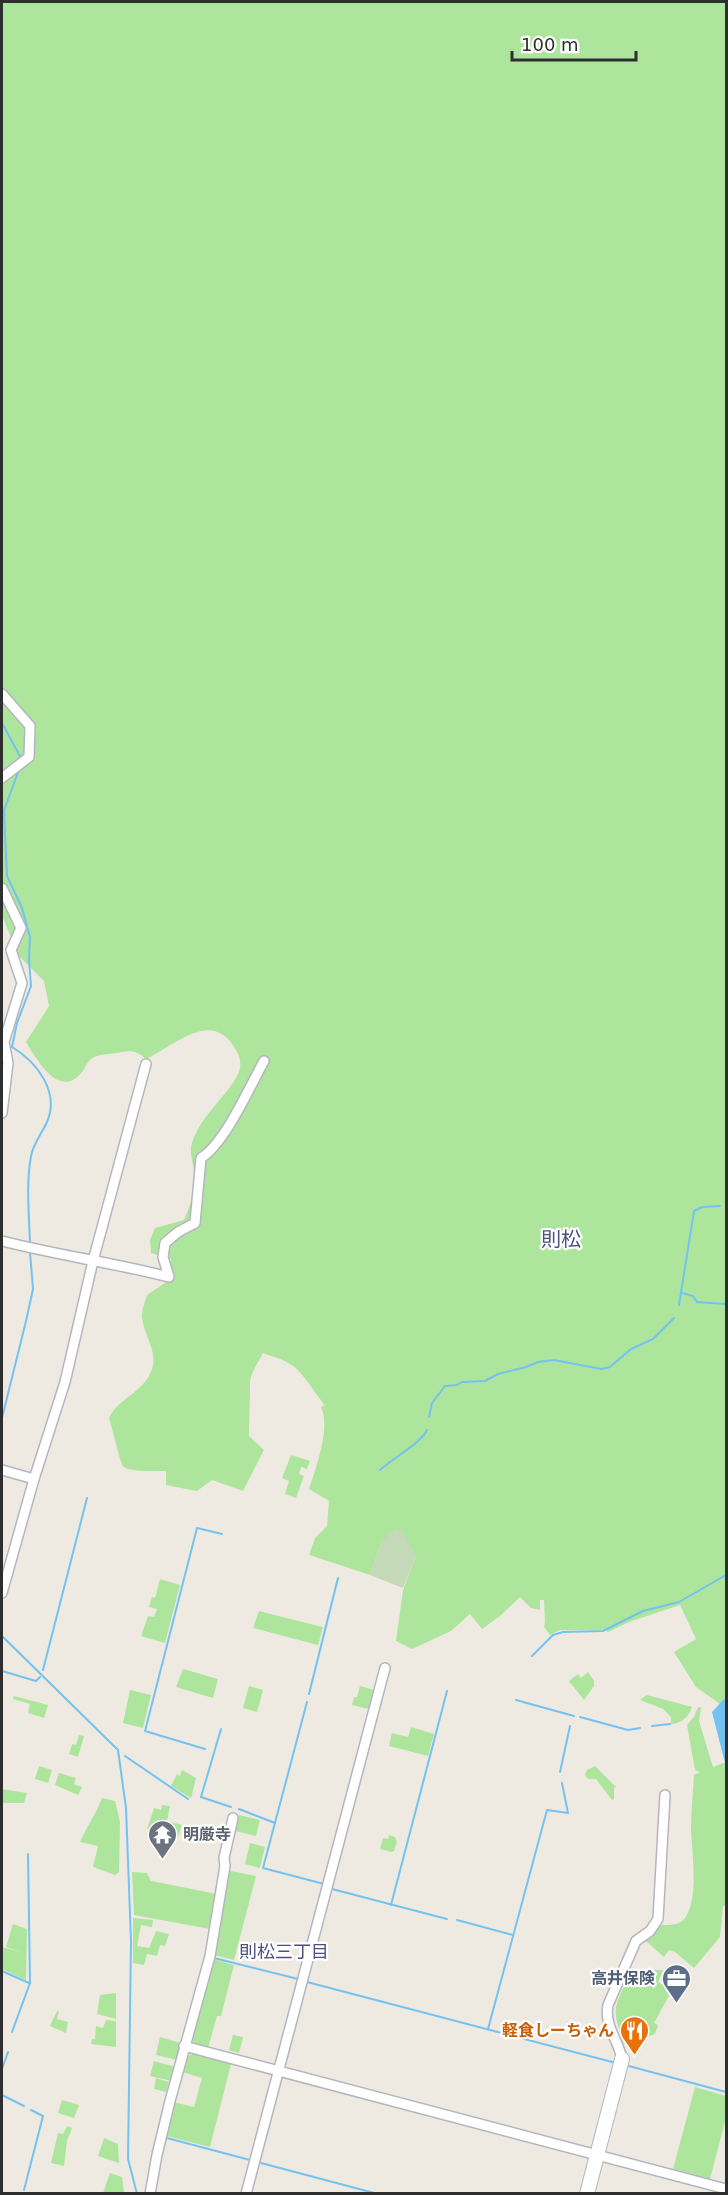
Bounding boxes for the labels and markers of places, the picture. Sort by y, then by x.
temple icon: 明厳寺 [146,1818,178,1860]
place label: 明厳寺 [183,1825,231,1844]
office icon: 高井保険 [660,1962,692,2004]
place label: 高井保険 [591,1969,655,1988]
restaurant icon: 軽食しーちゃん [619,2014,651,2056]
place label: 軽食しーちゃん [502,2021,614,2040]

